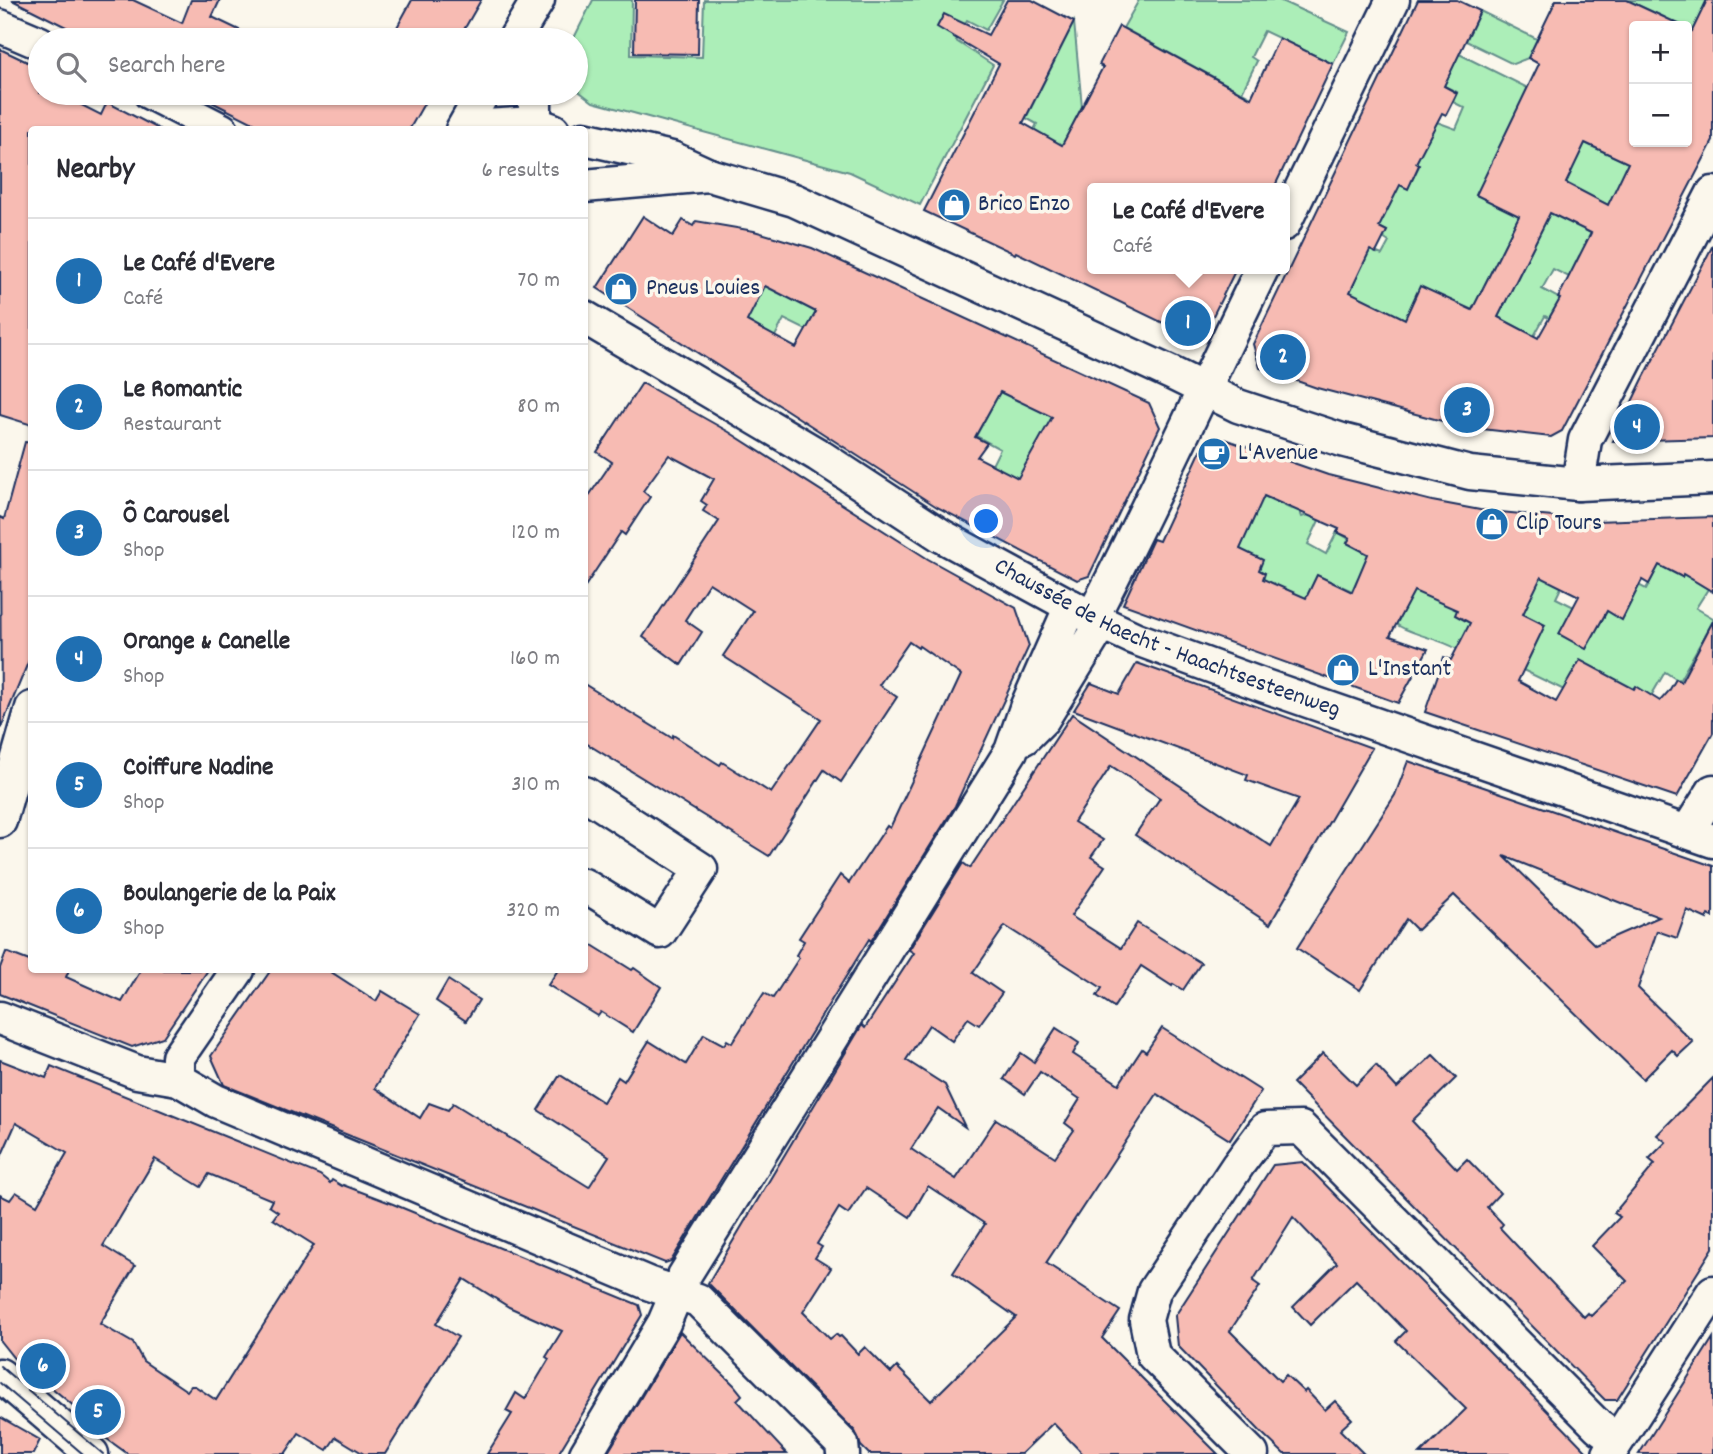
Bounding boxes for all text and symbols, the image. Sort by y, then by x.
map controls [1629,21,1692,147]
button: + [1629,21,1692,84]
search box [28,28,588,105]
icon: search [52,48,90,86]
text: Search here [108,48,226,85]
button: − [1629,84,1692,147]
text: Nearby [56,150,134,193]
text: 6 results [482,155,560,188]
popup [1087,183,1290,274]
shop icon: Brico Enzo [935,186,973,224]
place label: Brico Enzo [978,188,1070,222]
text: Le Café d'Evere [1113,194,1264,231]
text: Café [1113,231,1153,264]
text: Le Café d'Evere [123,246,275,283]
text: 1 [76,265,82,298]
text: 70 m [518,265,560,298]
shop icon: Pneus Louies [602,270,640,308]
place label: Pneus Louies [646,272,760,306]
text: Café [123,283,163,316]
pin: 1 [1165,297,1211,349]
pin: 2 [1260,331,1306,383]
text: Le Romantic [123,372,242,409]
pin: 3 [1444,384,1490,436]
text: 2 [74,391,84,424]
text: 80 m [517,391,560,424]
pin: 4 [1614,401,1660,453]
text: Restaurant [123,409,222,442]
cafe icon: L'Avenue [1195,435,1233,473]
place label: L'Avenue [1238,437,1318,471]
text: Ô Carousel [123,498,229,535]
your location [969,504,1003,538]
shop icon: Clip Tours [1473,505,1511,543]
place label: Clip Tours [1516,507,1602,541]
text: 3 [74,517,84,550]
text: 120 m [511,517,560,550]
text: Shop [123,535,165,568]
street label: Chaussée de Haecht - Haachtsesteenweg [988,550,1345,728]
text: Orange & Canelle [123,624,290,661]
text: 4 [74,643,84,676]
text: 160 m [510,643,560,676]
shop icon: L'Instant [1324,651,1362,689]
place label: L'Instant [1368,653,1451,687]
text: Shop [123,661,165,694]
text: Coiffure Nadine [123,750,273,787]
text: 5 [74,769,84,802]
text: 310 m [511,769,560,802]
text: Shop [123,787,165,820]
text: Boulangerie de la Paix [123,876,335,913]
text: 6 [73,895,85,928]
text: 320 m [506,895,560,928]
text: Shop [123,913,165,946]
pin: 6 [20,1340,66,1392]
pin: 5 [75,1386,121,1438]

